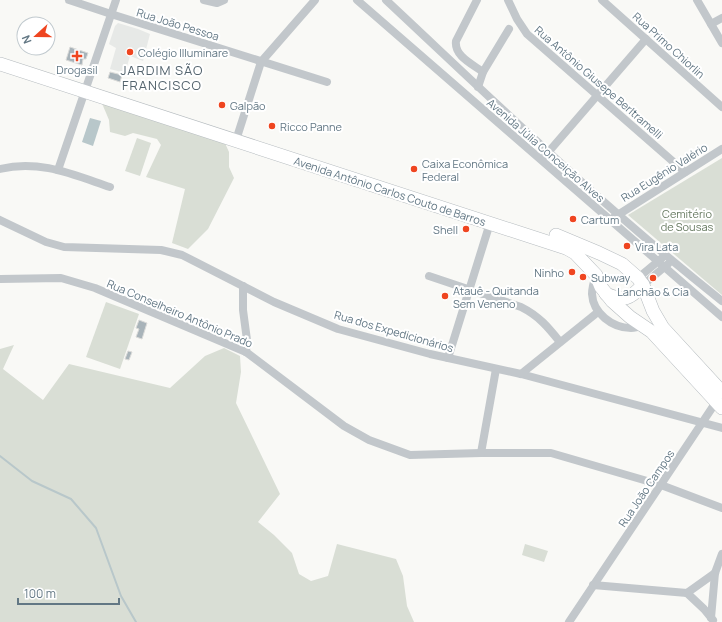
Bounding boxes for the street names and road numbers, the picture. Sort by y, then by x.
street label: Rua João Pessoa [135,4,221,44]
street label: Rua Primo Chiorlin [630,9,708,81]
street label: Rua Antônio Giusepe Berltramelli [532,22,666,142]
street label: Avenida Júlia Conceição Alves [484,95,608,205]
street label: Rua Eugênio Valério [618,139,711,205]
street label: Avenida Antônio Carlos Couto de Barros [292,153,488,229]
street label: Rua Conselheiro Antônio Prado [105,275,256,351]
street label: Rua dos Expedicionários [333,307,456,355]
street label: Rua João Campos [615,446,678,530]

